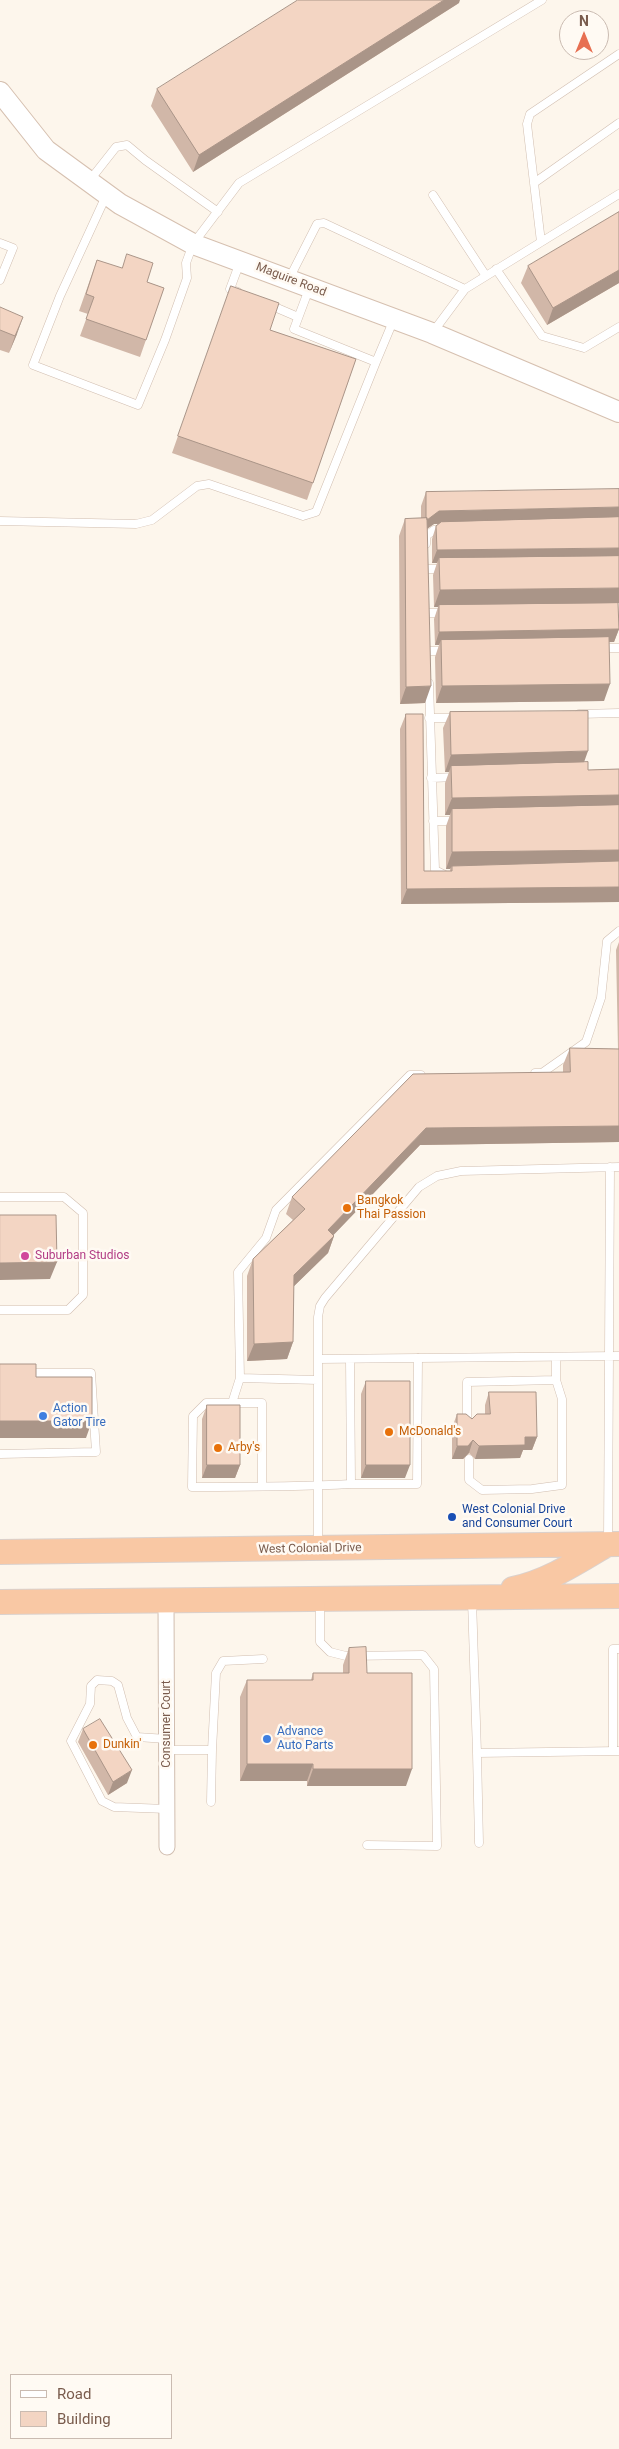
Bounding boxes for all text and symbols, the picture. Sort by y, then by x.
north arrow [559,10,609,60]
text: N [579,13,589,29]
street label: Maguire Road [254,260,328,300]
place label: Bangkok Thai Passion [357,1194,426,1222]
marker: Bangkok Thai Passion [341,1202,353,1214]
place label: Suburban Studios [35,1249,129,1263]
marker: Suburban Studios [19,1250,31,1262]
place label: Action Gator Tire [53,1402,106,1430]
marker: Action Gator Tire [37,1410,49,1422]
place label: McDonald's [399,1425,461,1439]
marker: McDonald's [383,1426,395,1438]
place label: Arby's [228,1441,260,1455]
marker: Arby's [212,1442,224,1454]
place label: West Colonial Drive and Consumer Court [462,1503,572,1531]
marker: West Colonial Drive and Consumer Court [446,1511,458,1523]
street label: West Colonial Drive [258,1541,362,1557]
street label: Consumer Court [160,1680,174,1768]
place label: Advance Auto Parts [277,1725,334,1753]
marker: Advance Auto Parts [261,1733,273,1745]
place label: Dunkin' [103,1738,141,1752]
marker: Dunkin' [87,1739,99,1751]
legend [10,2374,172,2439]
text: Road [57,2385,91,2403]
text: Building [57,2410,111,2428]

